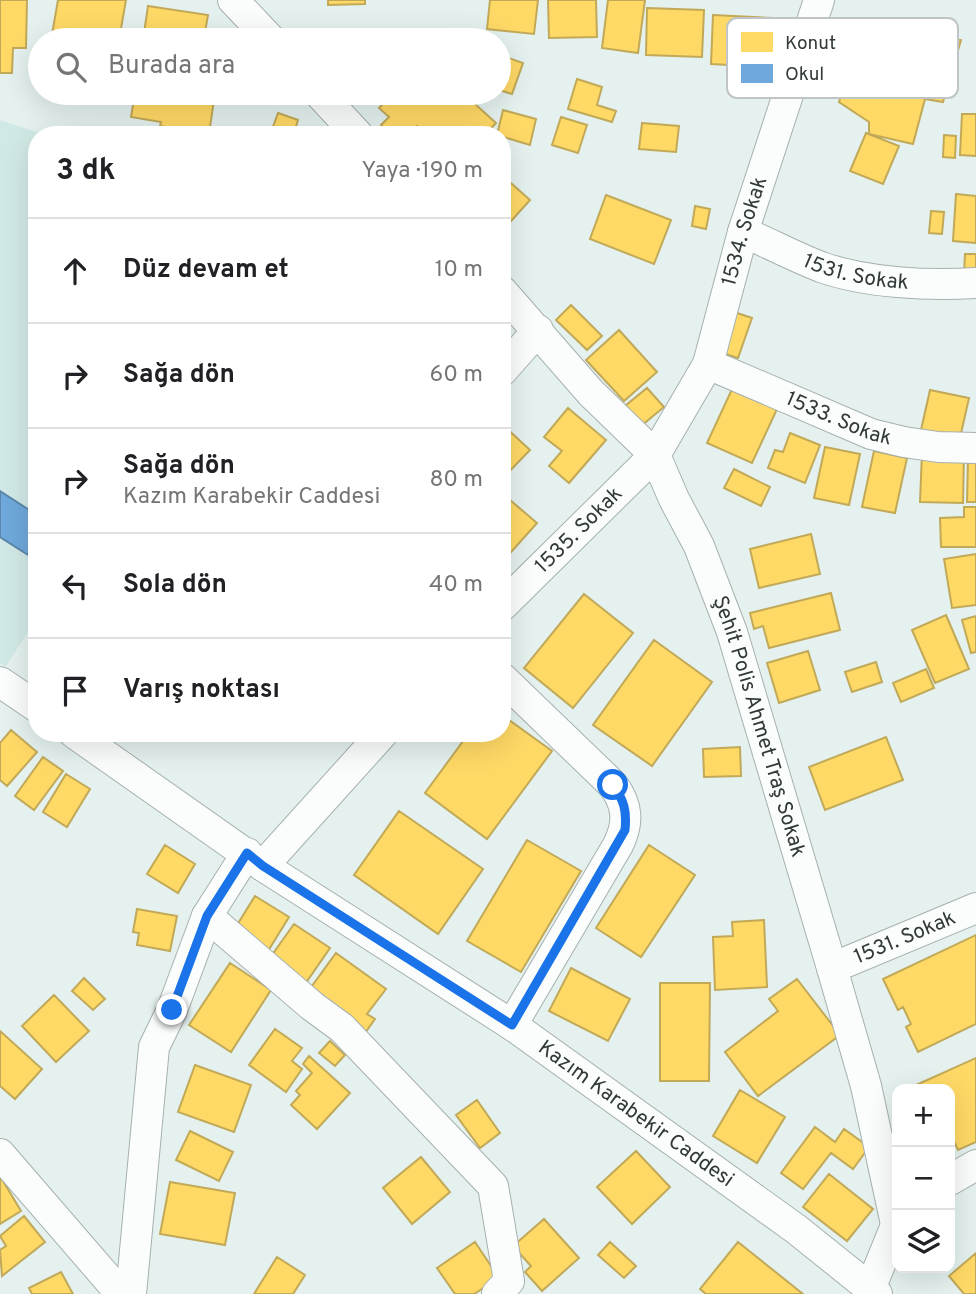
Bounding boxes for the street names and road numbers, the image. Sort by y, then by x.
street label: 1534. Sokak [716,173,774,289]
street label: 1531. Sokak [799,248,910,296]
street label: 1533. Sokak [781,385,894,452]
street label: 1535. Sokak [529,481,629,579]
street label: Şehit Polis Ahmet Traş Sokak [706,592,812,860]
street label: 1531. Sokak [850,904,960,971]
street label: Kazım Karabekir Caddesi [532,1034,739,1193]

